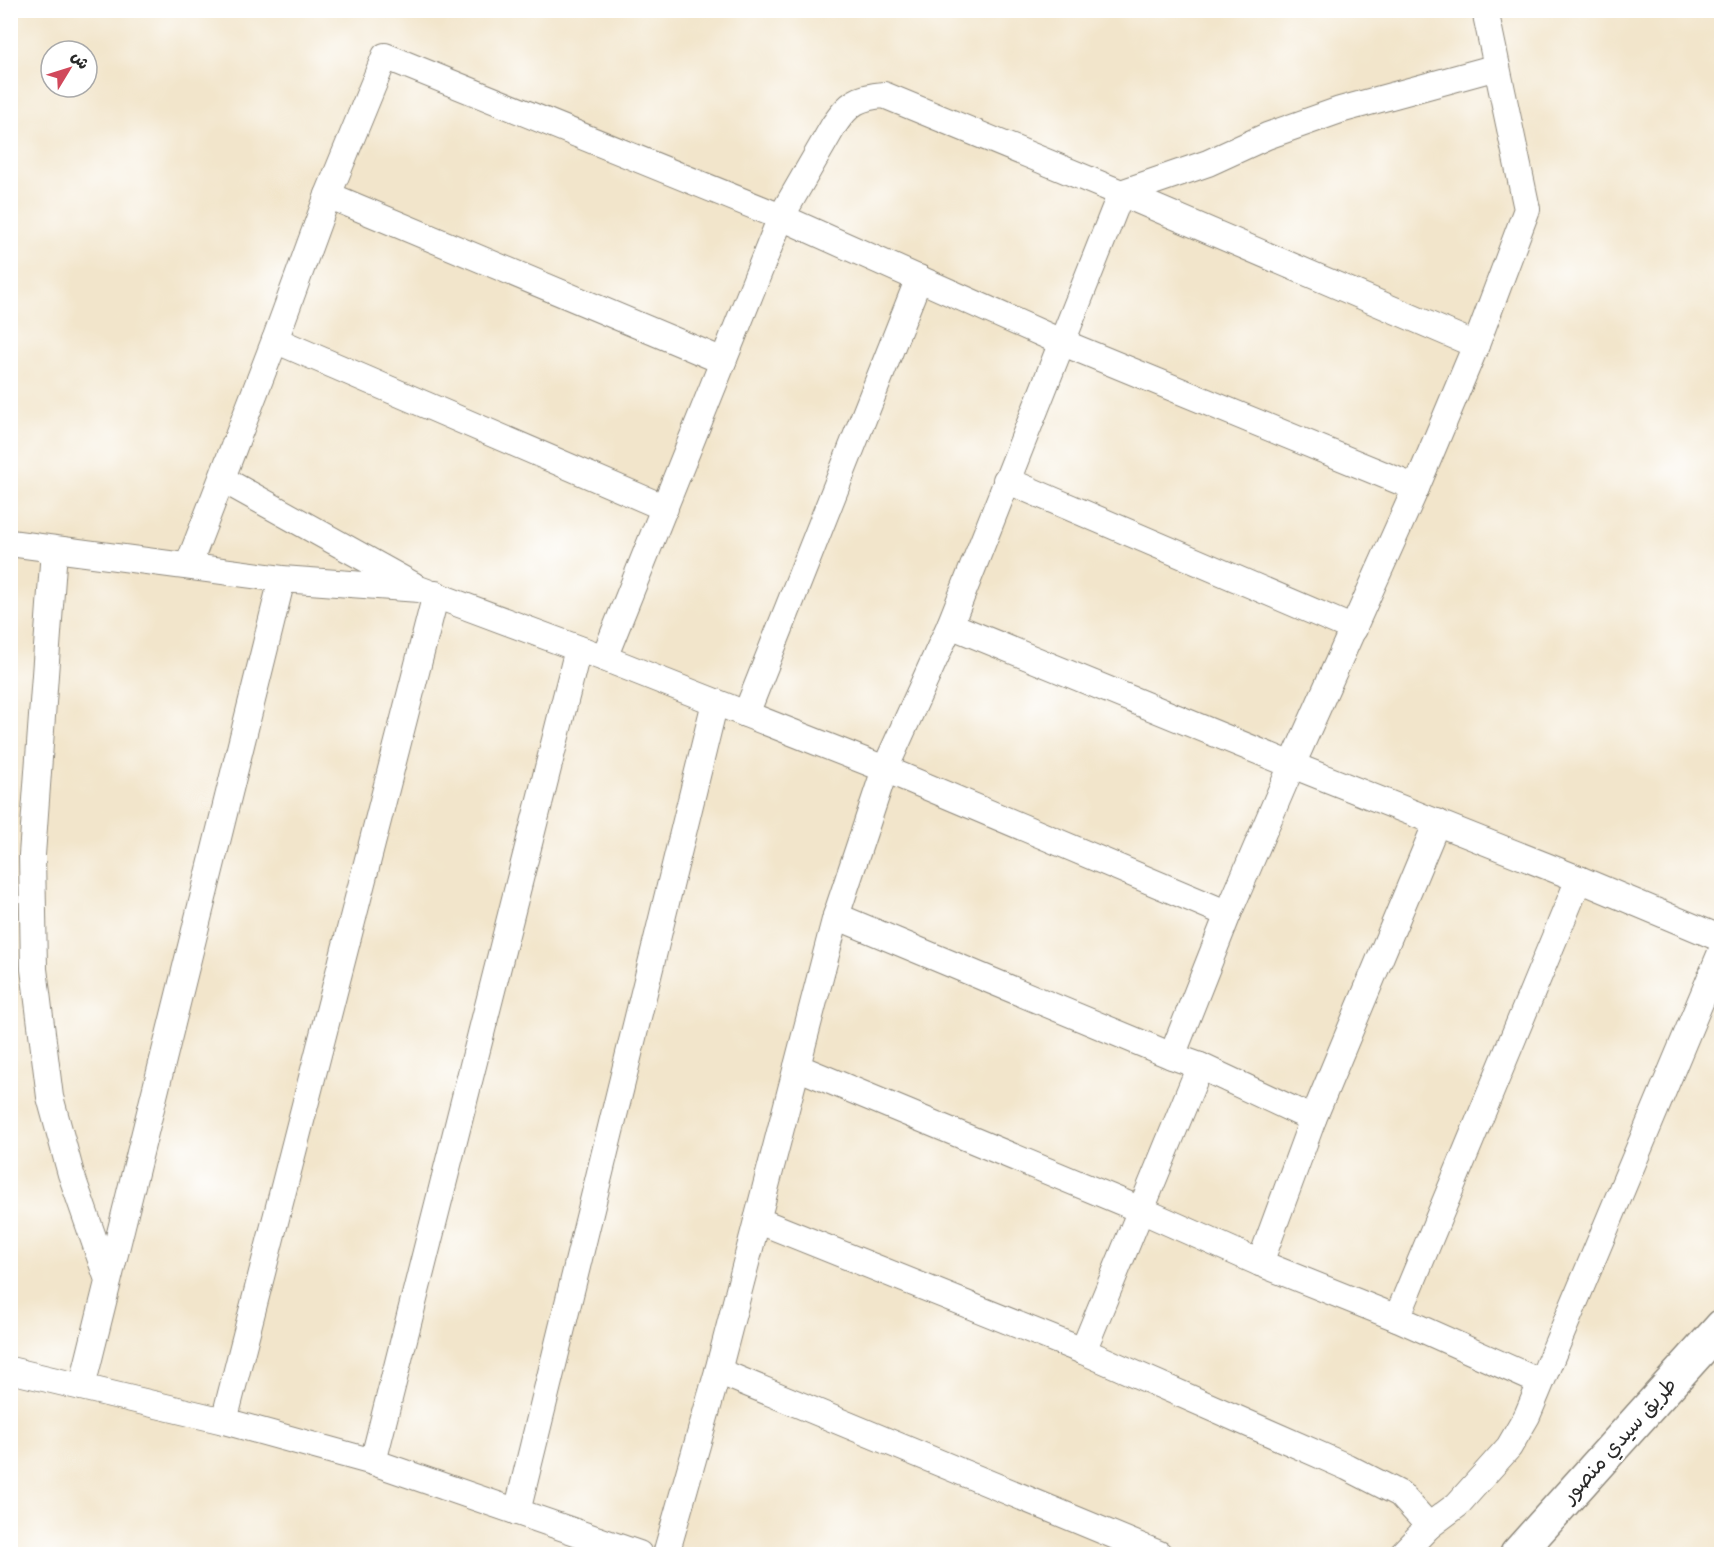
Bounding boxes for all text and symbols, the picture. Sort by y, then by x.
north arrow [39,39,99,99]
text: ش [64,44,97,76]
street label: طريق سيدي منصور [1550,1368,1687,1513]

